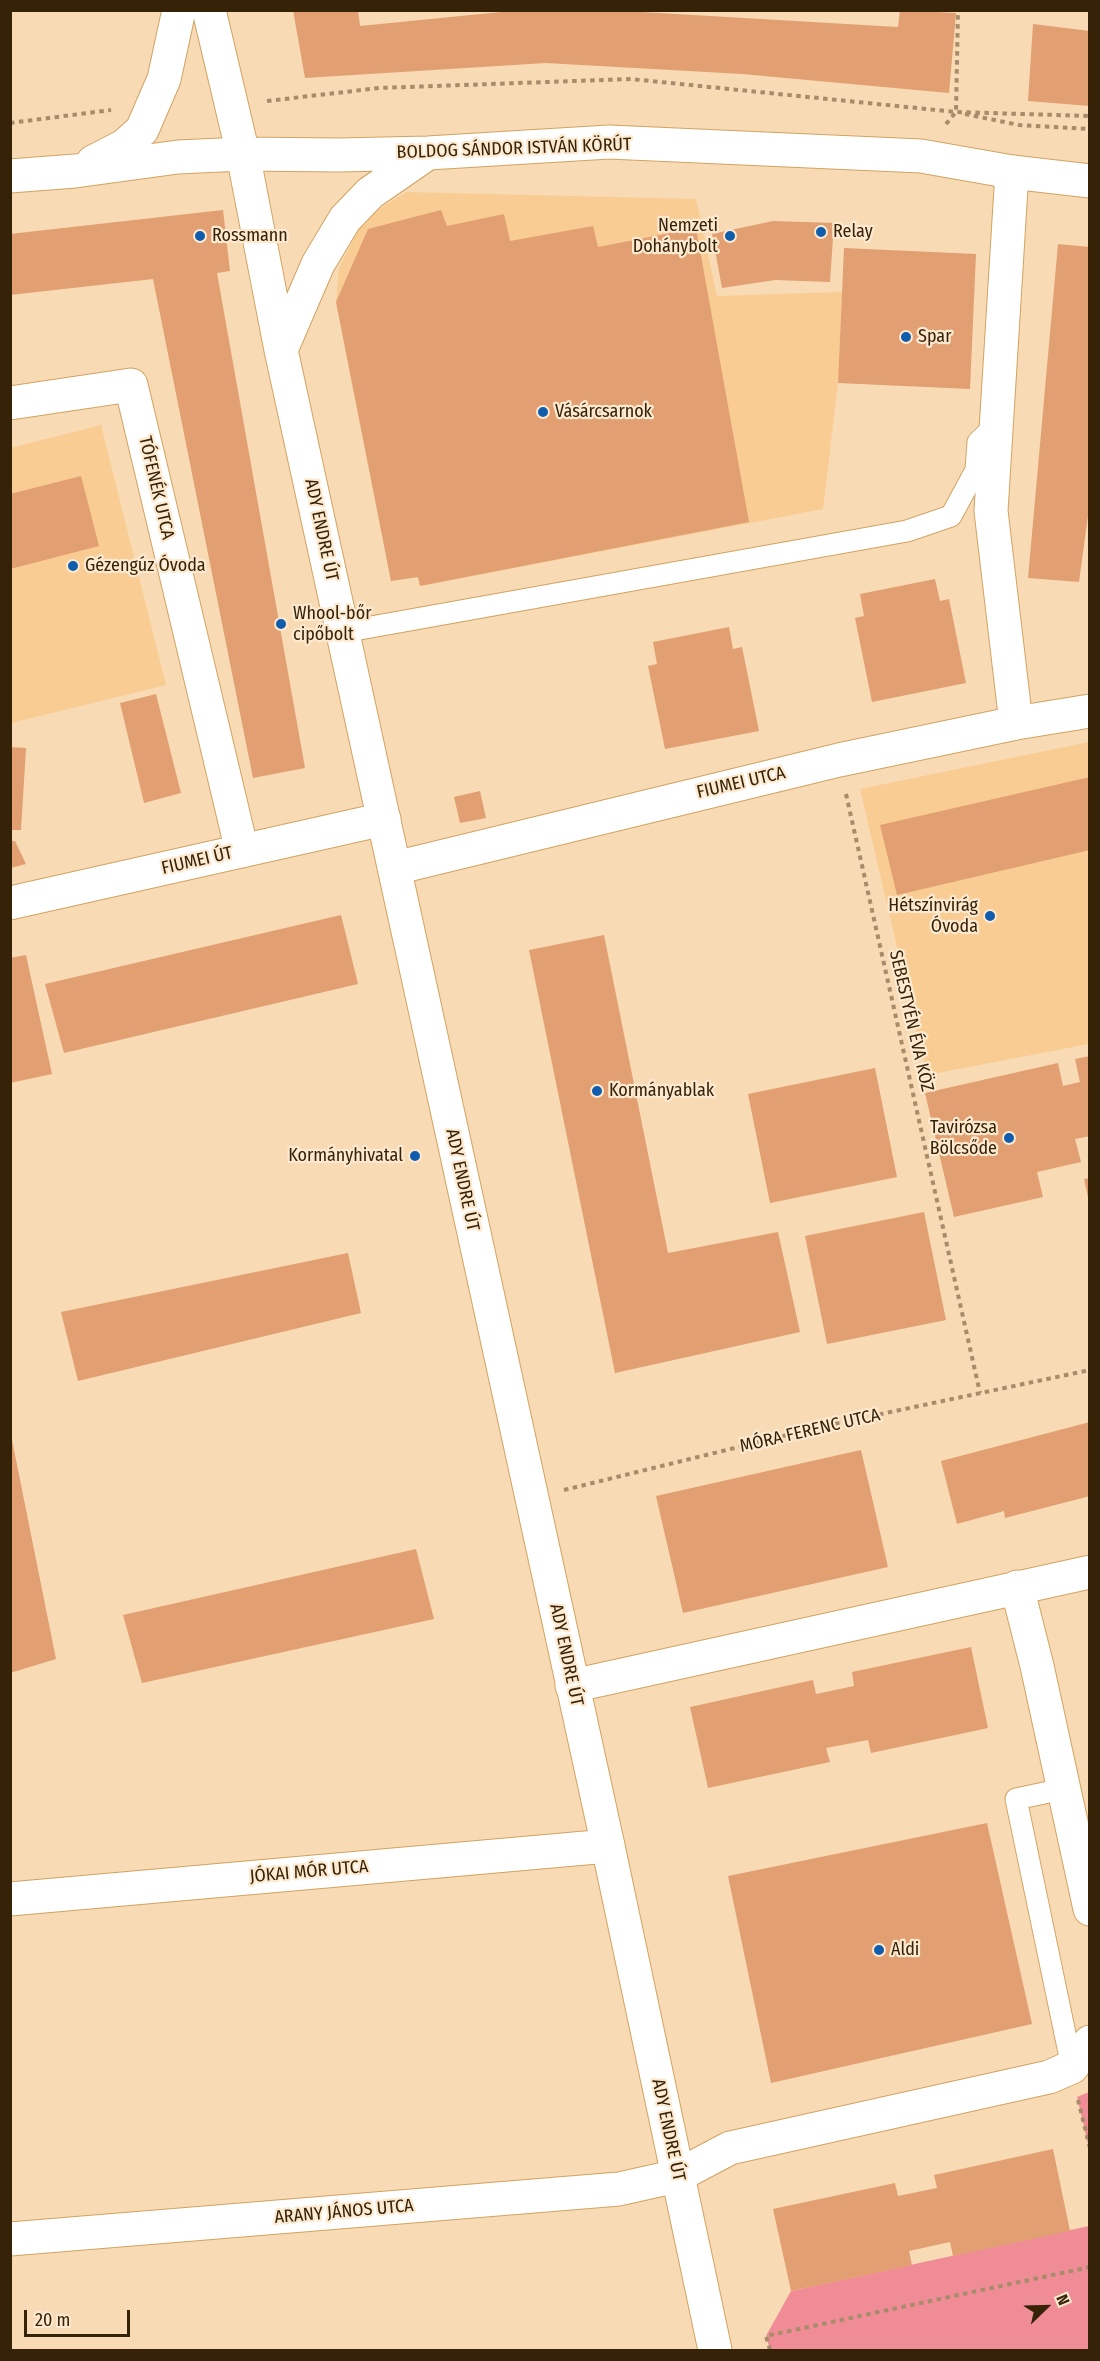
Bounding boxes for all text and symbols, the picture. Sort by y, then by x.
street label: BOLDOG SÁNDOR ISTVÁN KÖRÚT [396,134,632,164]
place label: Nemzeti Dohánybolt [633,215,718,258]
place label: Relay [833,221,873,243]
place label: Rossmann [212,225,288,247]
marker: Relay [814,225,828,239]
marker: Rossmann [193,229,207,243]
marker: Nemzeti Dohánybolt [723,229,737,243]
place label: Spar [918,326,951,348]
marker: Spar [899,330,913,344]
place label: Vásárcsarnok [555,401,652,423]
marker: Vásárcsarnok [536,405,550,419]
street label: TÓFENÉK UTCA [134,434,178,542]
street label: ADY ENDRE ÚT [300,477,342,583]
place label: Gézengúz Óvoda [85,555,206,577]
marker: Gézengúz Óvoda [66,559,80,573]
place label: Whool-bőr cipőbolt [293,603,371,646]
marker: Whool-bőr cipőbolt [274,617,288,631]
street label: FIUMEI UTCA [695,762,787,804]
street label: FIUMEI ÚT [159,842,235,880]
place label: Hétszínvirág Óvoda [888,895,978,938]
marker: Hétszínvirág Óvoda [983,909,997,923]
street label: SEBESTYÉN ÉVA KÖZ [884,948,938,1094]
place label: Kormányablak [609,1080,714,1102]
marker: Kormányablak [590,1084,604,1098]
place label: Tavirózsa Bölcsőde [930,1117,997,1160]
street label: ADY ENDRE ÚT [441,1127,483,1233]
marker: Tavirózsa Bölcsőde [1002,1131,1016,1145]
place label: Kormányhivatal [288,1145,403,1167]
marker: Kormányhivatal [408,1149,422,1163]
street label: MÓRA FERENC UTCA [738,1404,882,1458]
street label: ADY ENDRE ÚT [545,1602,587,1708]
street label: JÓKAI MÓR UTCA [249,1856,369,1888]
place label: Aldi [891,1939,919,1961]
marker: Aldi [872,1943,886,1957]
street label: ADY ENDRE ÚT [647,2077,689,2183]
street label: ARANY JÁNOS UTCA [274,2195,414,2229]
north arrow [1016,2277,1076,2337]
text: N [1052,2292,1074,2308]
scale bar [27,2298,134,2336]
text: 20 m [35,2309,70,2331]

